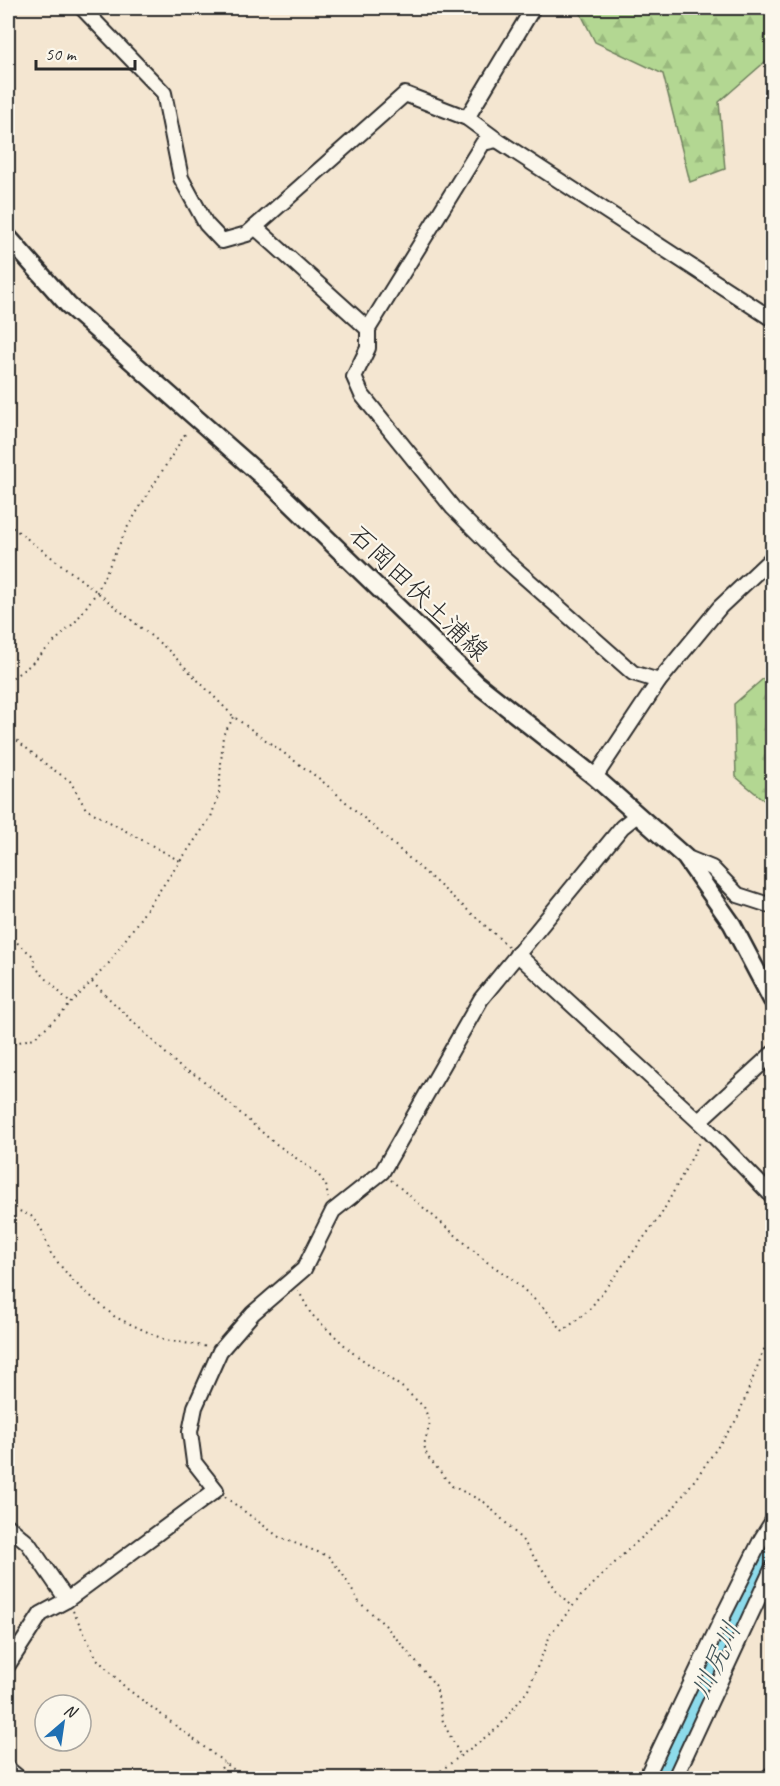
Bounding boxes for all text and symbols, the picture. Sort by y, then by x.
scale bar [36,33,135,71]
text: 50 m [45,43,78,65]
street label: 石岡田伏土浦線 [342,518,496,668]
water label: 川尻川 [683,1616,749,1704]
north arrow [33,1693,93,1753]
text: N [61,1700,82,1723]

